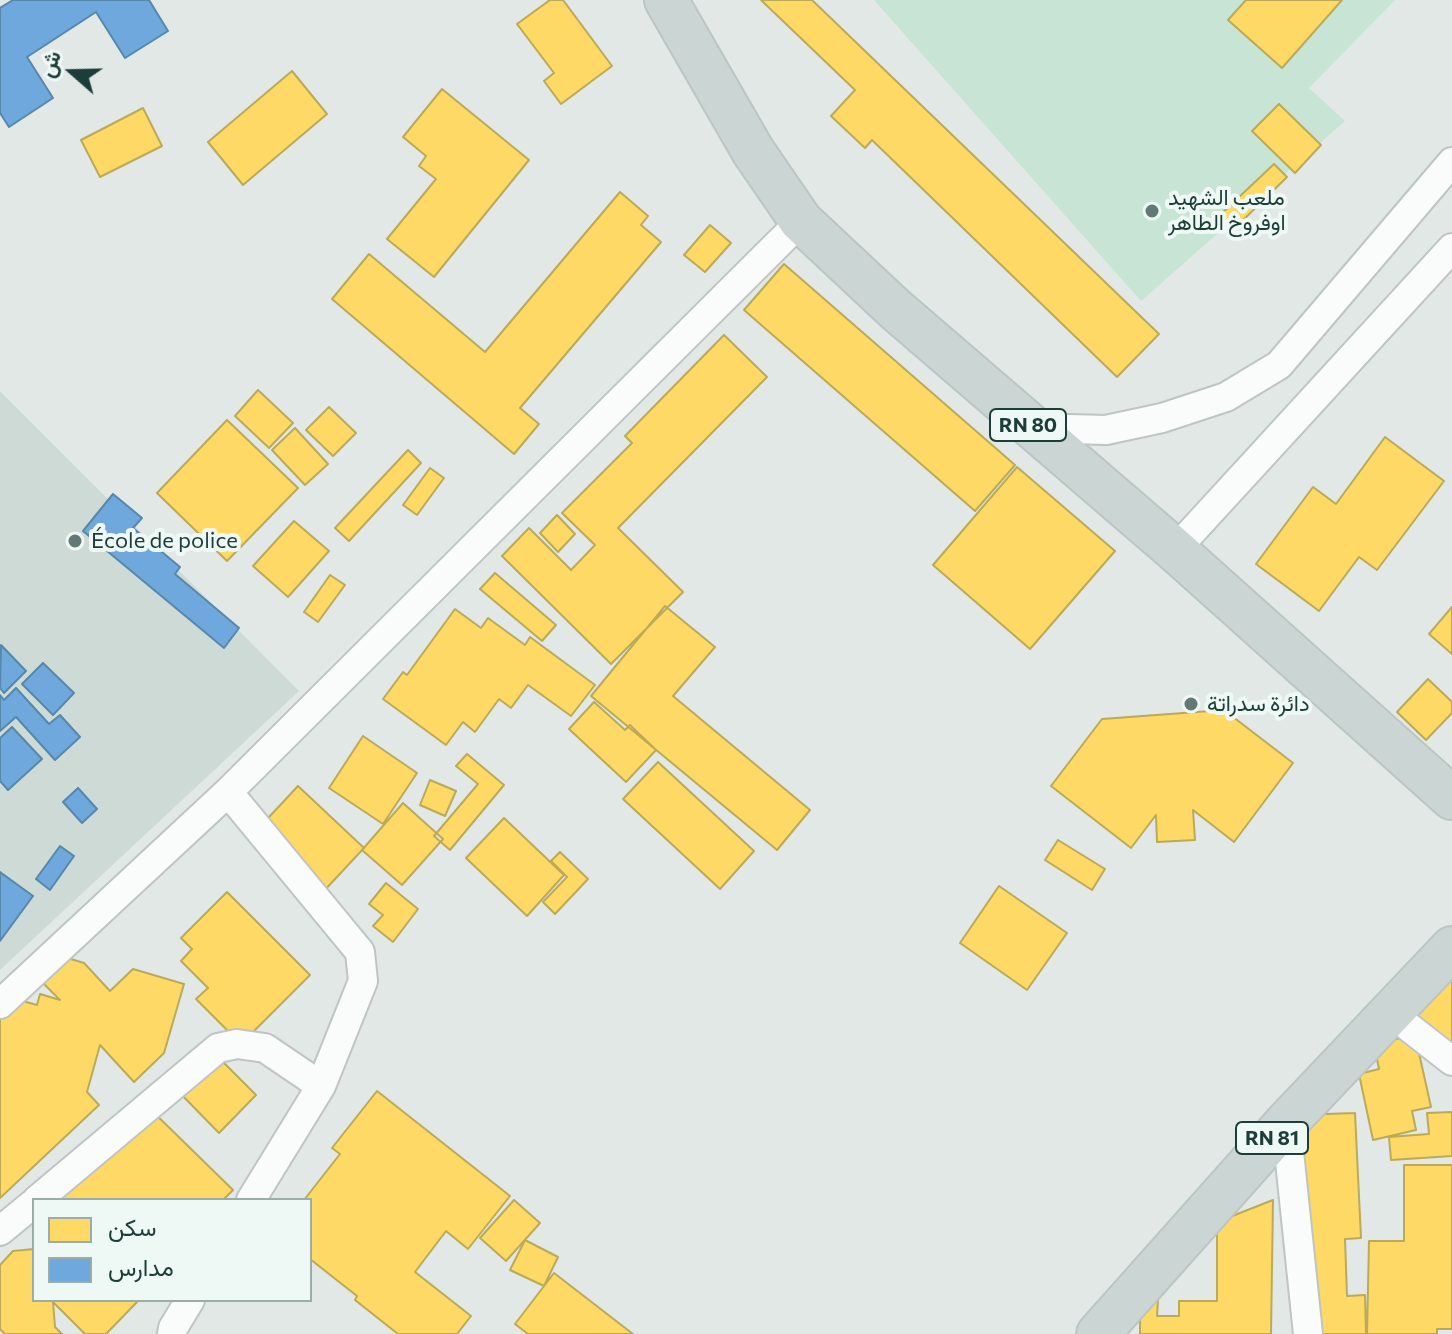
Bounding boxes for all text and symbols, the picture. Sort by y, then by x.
north arrow [32,32,112,112]
text: ش [32,47,66,81]
place label: ملعب الشهيد اوفروخ الطاهر [1168,185,1286,236]
marker: ملعب الشهيد اوفروخ الطاهر [1143,202,1161,220]
road number: RN 80 [990,409,1066,441]
place label: École de police [91,528,238,554]
marker: École de police [66,532,84,550]
place label: دائرة سدراتة [1207,691,1309,717]
marker: دائرة سدراتة [1182,695,1200,713]
road number: RN 81 [1236,1122,1308,1154]
legend [32,1198,312,1302]
text: سكن [108,1212,157,1241]
text: مدارس [108,1252,174,1281]

